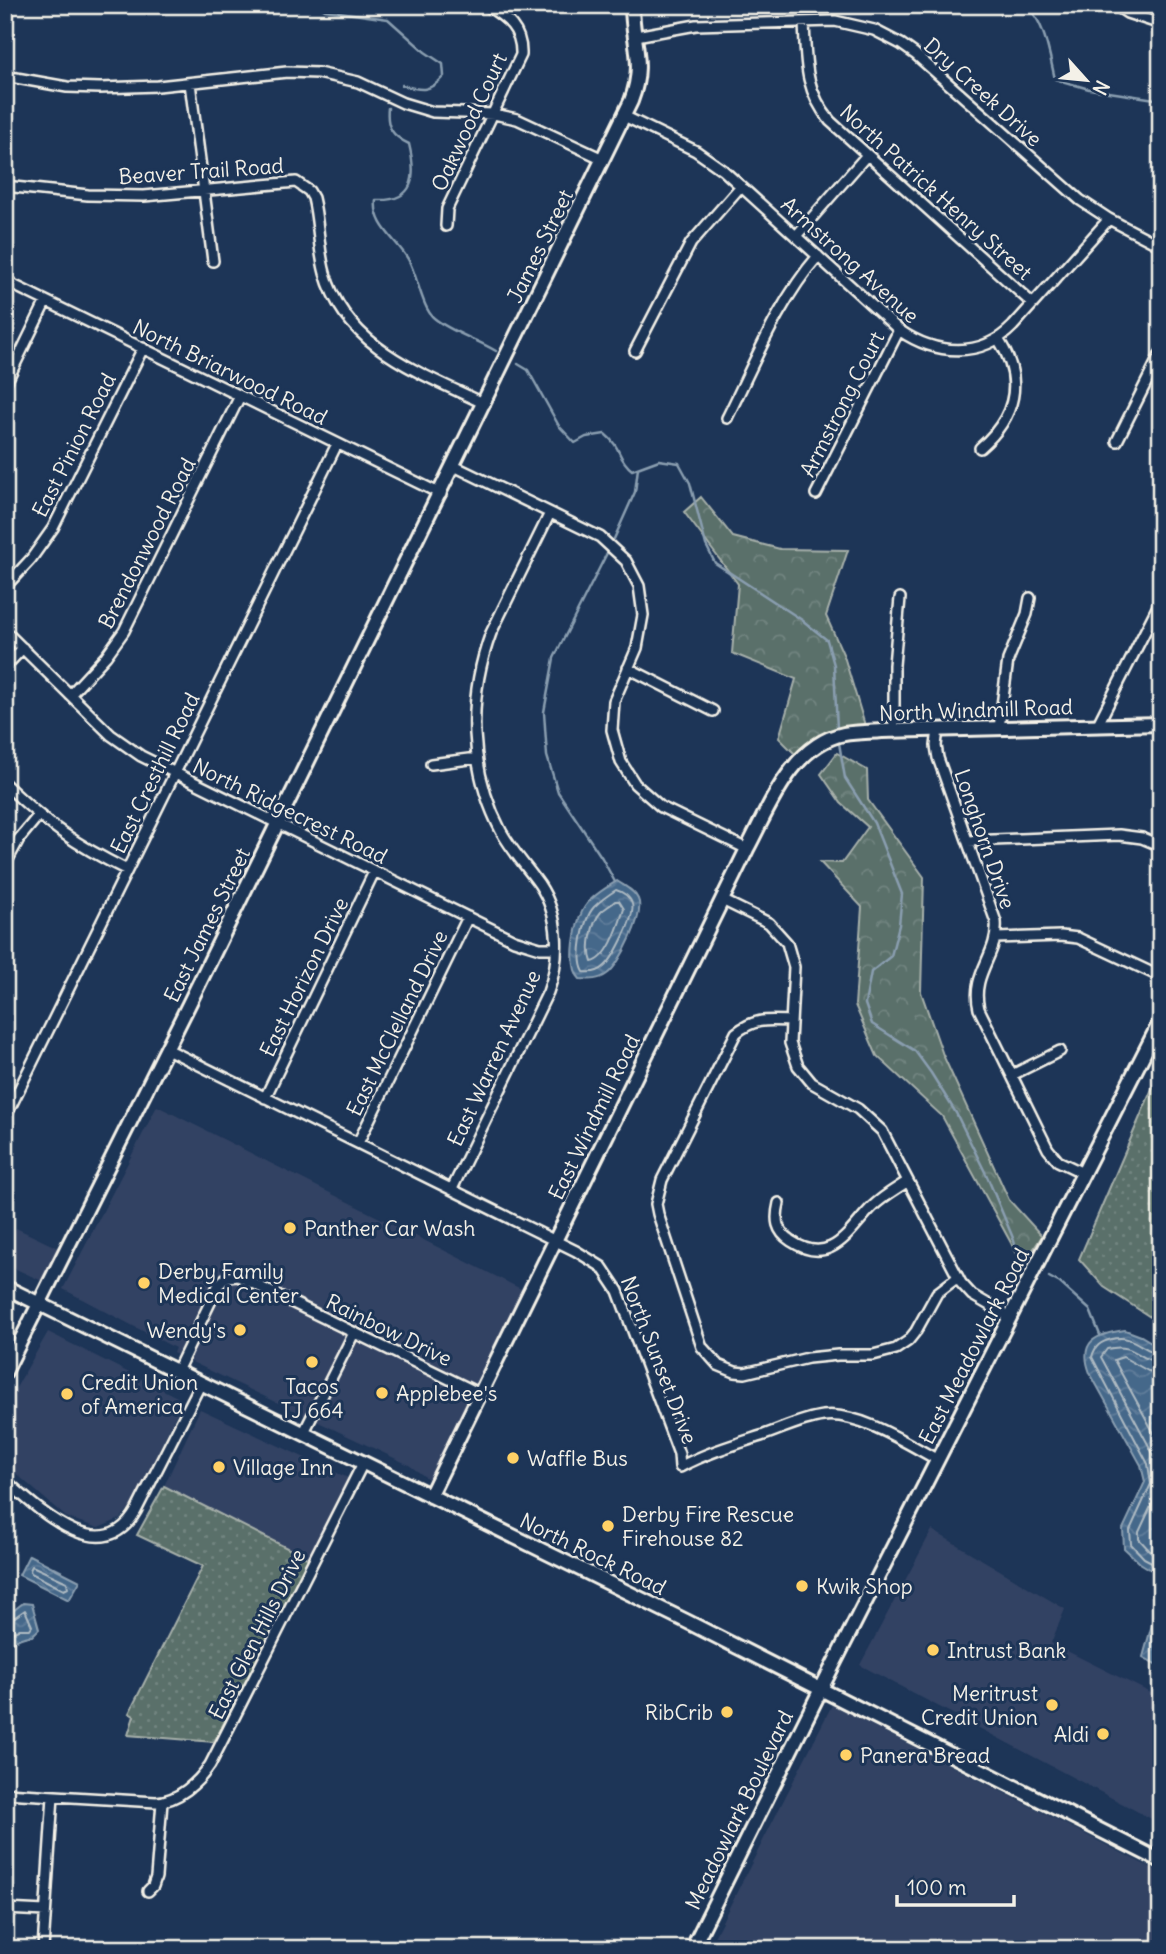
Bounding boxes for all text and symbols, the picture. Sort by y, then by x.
street label: Dry Creek Drive [918,32,1048,152]
north arrow [1050,46,1120,116]
street label: Oakwood Court [425,48,513,196]
text: N [1087,76,1115,99]
street label: North Patrick Henry Street [834,98,1038,286]
street label: Beaver Trail Road [117,152,285,190]
street label: James Street [501,185,579,307]
street label: Armstrong Avenue [775,191,925,329]
street label: North Briarwood Road [128,313,332,431]
street label: Armstrong Court [794,327,890,481]
street label: East Pinion Road [26,368,122,522]
street label: Brendonwood Road [92,453,202,633]
street label: East Cresthill Road [104,688,206,858]
street label: North Windmill Road [879,693,1073,727]
street label: North Ridgecrest Road [188,752,392,870]
street label: Longhorn Drive [948,766,1022,912]
street label: East James Street [158,843,256,1007]
street label: East Horizon Drive [254,893,354,1061]
street label: East McClelland Drive [340,926,454,1120]
street label: East Warren Avenue [441,966,547,1150]
street label: East Windmill Road [542,1030,646,1204]
place label: Panther Car Wash [304,1215,475,1242]
marker: Panther Car Wash [282,1220,298,1236]
street label: East Meadowlark Road [913,1243,1035,1449]
place label: Derby Family Medical Center [158,1258,299,1309]
street label: North Sunset Drive [615,1272,703,1448]
marker: Derby Family Medical Center [136,1275,152,1291]
street label: Rainbow Drive [322,1288,456,1372]
place label: Wendy's [146,1317,226,1344]
marker: Wendy's [232,1322,248,1338]
marker: Tacos TJ 664 [304,1354,320,1370]
place label: Credit Union of America [81,1369,198,1420]
place label: Tacos TJ 664 [280,1373,344,1424]
place label: Applebee's [396,1380,497,1407]
marker: Applebee's [374,1385,390,1401]
marker: Credit Union of America [59,1386,75,1402]
place label: Waffle Bus [527,1445,628,1472]
marker: Waffle Bus [505,1450,521,1466]
place label: Village Inn [233,1454,334,1481]
marker: Village Inn [211,1459,227,1475]
place label: Derby Fire Rescue Firehouse 82 [622,1501,794,1552]
street label: North Rock Road [515,1507,671,1601]
marker: Derby Fire Rescue Firehouse 82 [600,1518,616,1534]
street label: East Glen Hills Drive [202,1544,312,1724]
place label: Kwik Shop [816,1573,913,1600]
marker: Kwik Shop [794,1578,810,1594]
place label: Intrust Bank [947,1637,1066,1664]
marker: Intrust Bank [925,1642,941,1658]
place label: Meritrust Credit Union [921,1680,1038,1731]
marker: Meritrust Credit Union [1044,1697,1060,1713]
place label: RibCrib [645,1699,713,1726]
marker: RibCrib [719,1704,735,1720]
street label: Meadowlark Boulevard [679,1706,799,1914]
place label: Aldi [1054,1721,1089,1748]
marker: Aldi [1095,1726,1111,1742]
place label: Panera Bread [860,1742,990,1769]
marker: Panera Bread [838,1747,854,1763]
scale bar [897,1863,1014,1907]
text: 100 m [907,1874,966,1901]

